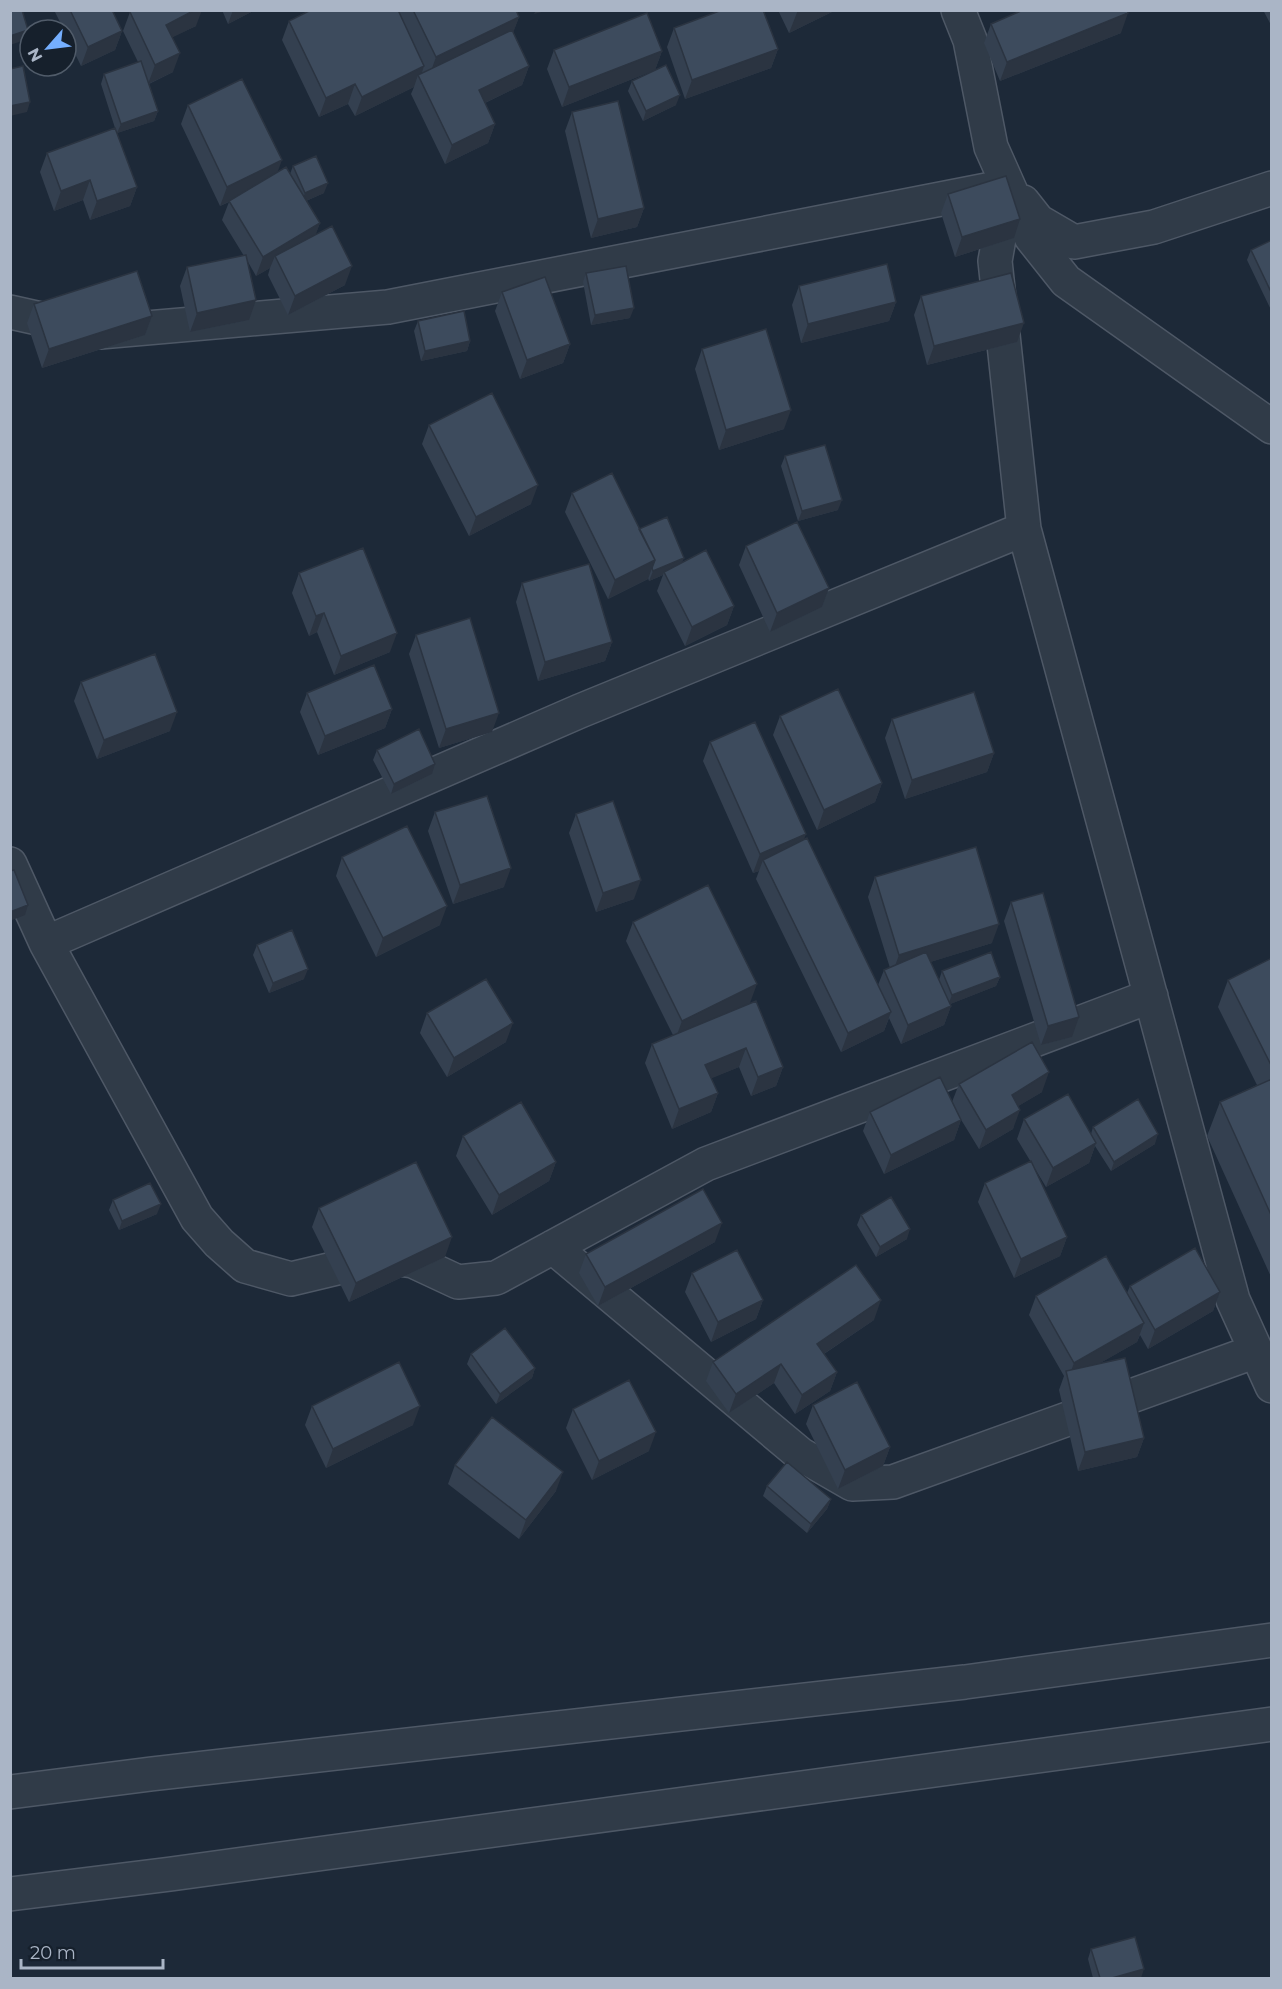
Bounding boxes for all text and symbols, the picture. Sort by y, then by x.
north arrow [18,18,78,78]
text: N [24,45,47,65]
scale bar [21,1932,164,1970]
text: 20 m [30,1942,76,1964]

